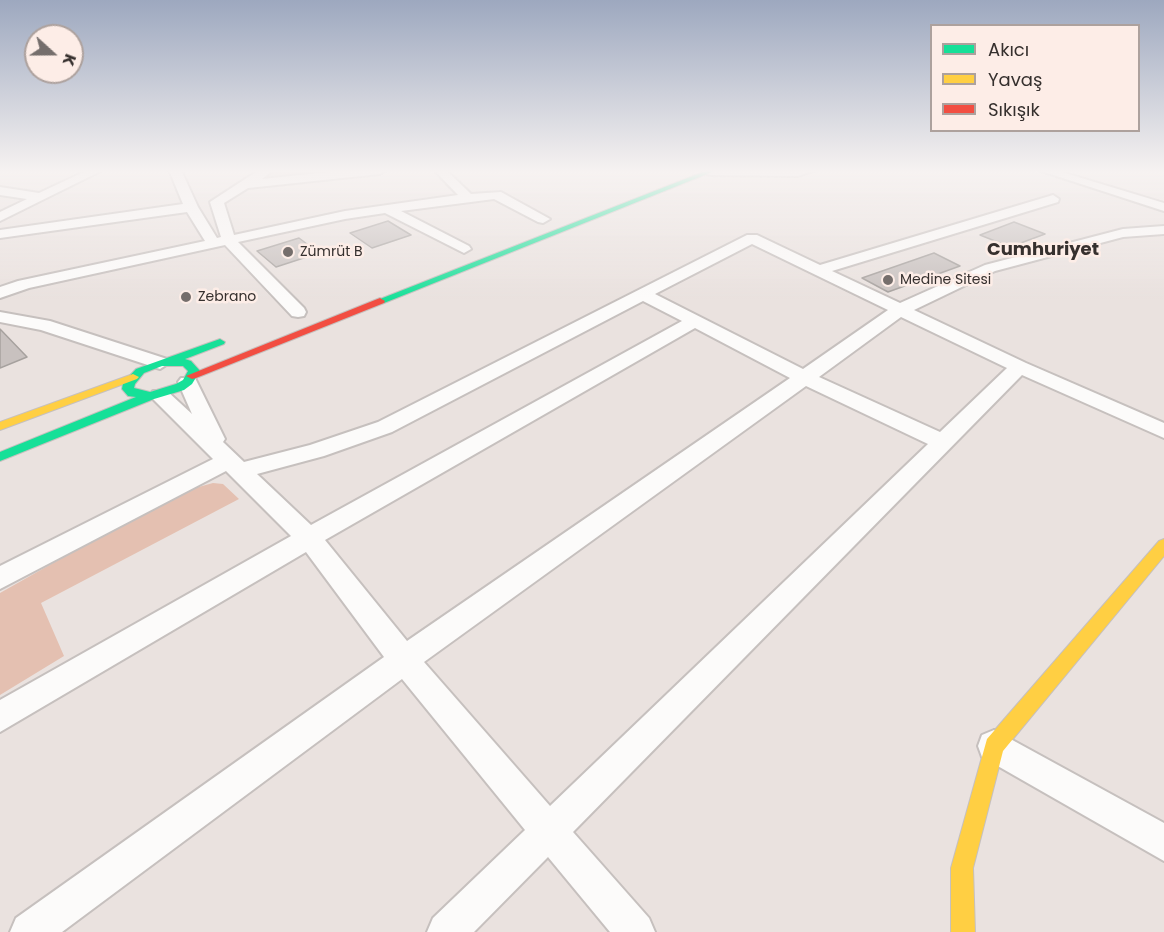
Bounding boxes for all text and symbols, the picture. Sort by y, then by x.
north arrow [24,24,84,84]
legend [930,24,1140,132]
text: Akıcı [988,37,1029,62]
text: K [57,51,82,69]
text: Yavaş [988,67,1042,92]
text: Sıkışık [988,97,1040,122]
district label: Cumhuriyet [987,239,1099,261]
place label: Zümrüt B [300,244,363,260]
marker: Zümrüt B [281,245,295,259]
place label: Medine Sitesi [900,272,991,288]
marker: Medine Sitesi [881,273,895,287]
place label: Zebrano [198,289,256,305]
marker: Zebrano [179,290,193,304]

